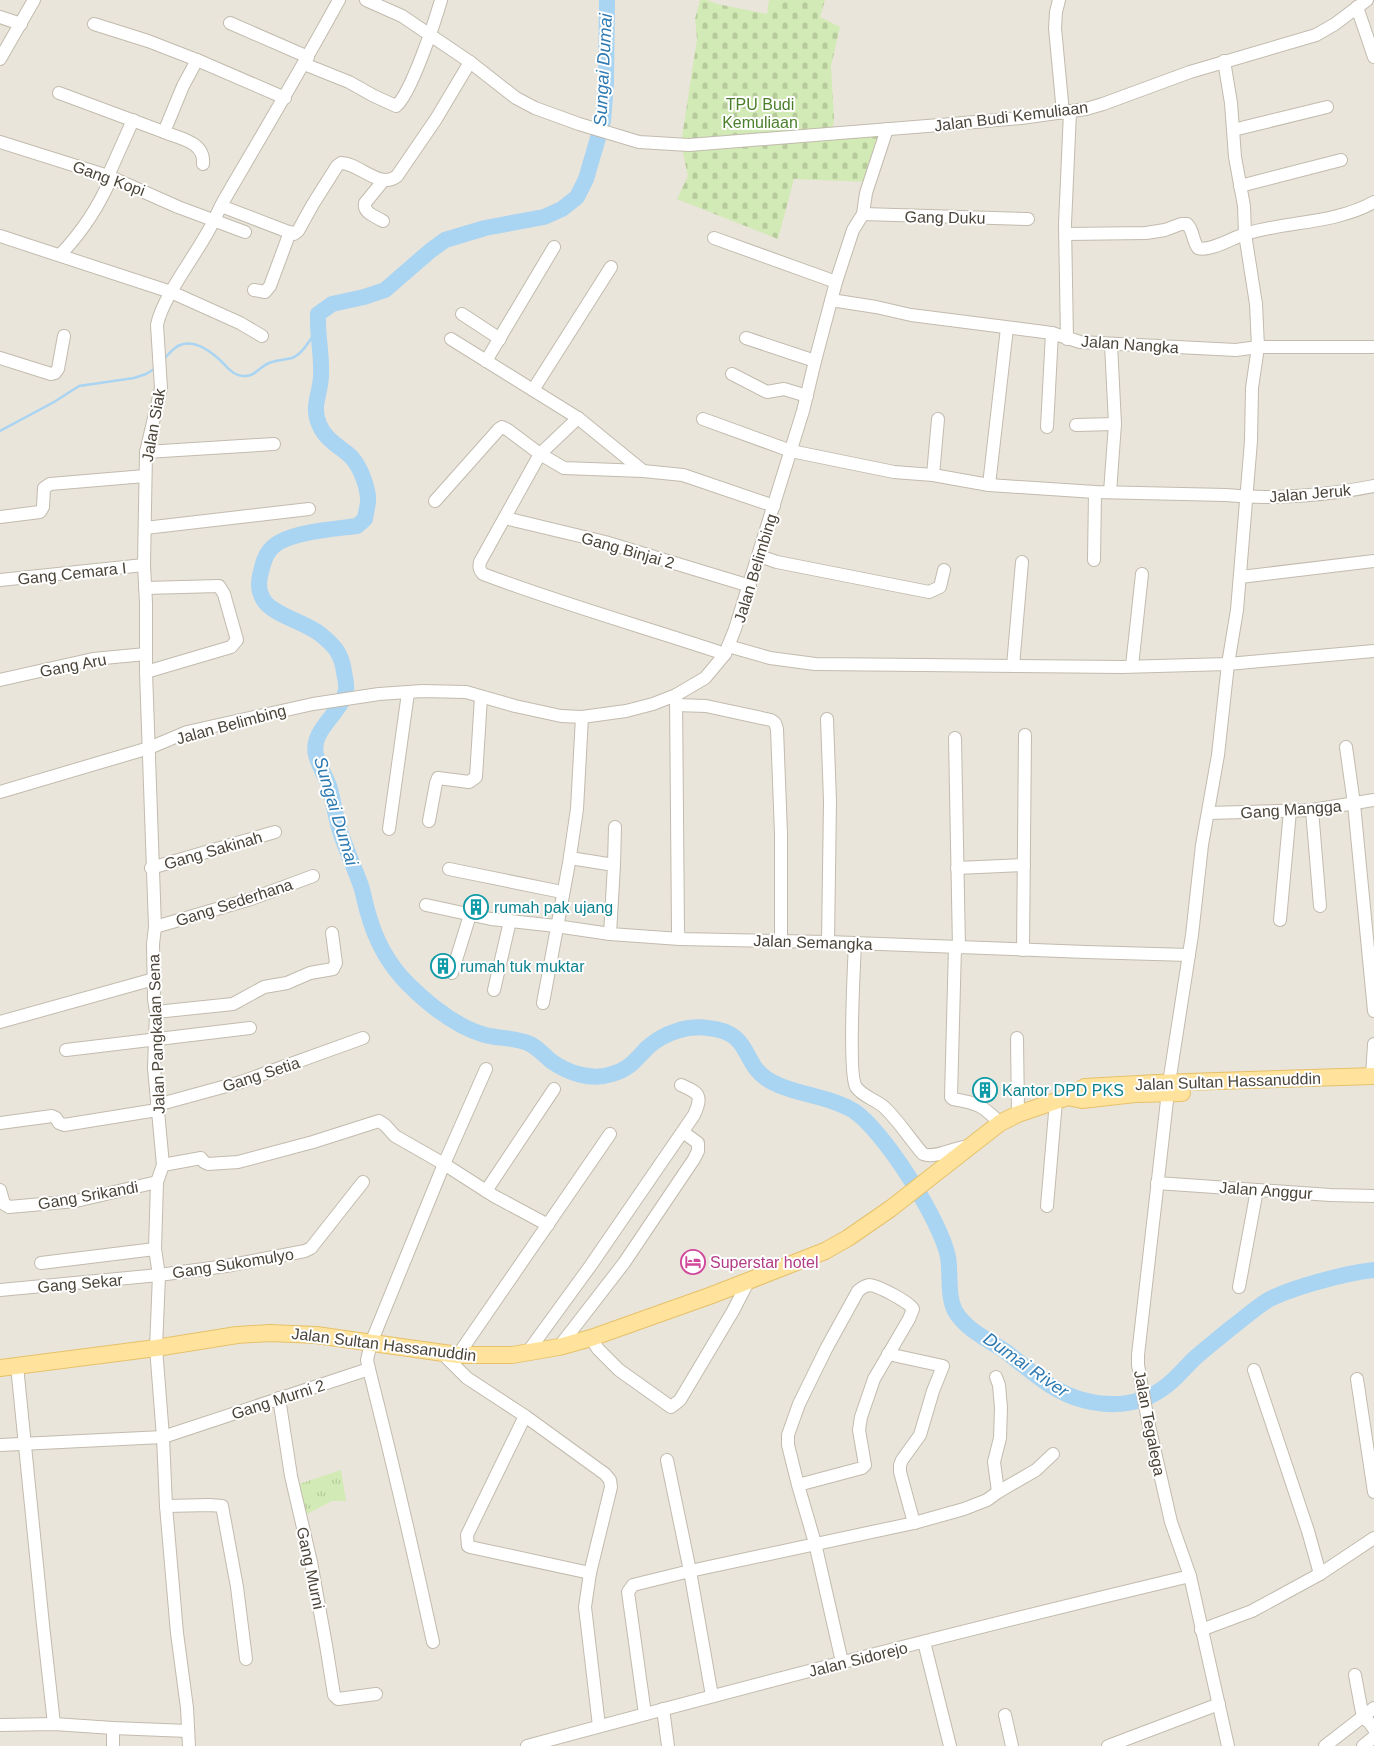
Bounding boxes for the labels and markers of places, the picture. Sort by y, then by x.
building icon: rumah pak ujang [463,894,489,920]
place label: rumah pak ujang [494,899,613,916]
building icon: rumah tuk muktar [430,953,456,979]
place label: rumah tuk muktar [460,958,585,975]
building icon: Kantor DPD PKS [972,1077,998,1103]
place label: Kantor DPD PKS [1002,1082,1124,1099]
hotel icon: Superstar hotel [680,1249,706,1275]
place label: Superstar hotel [710,1254,819,1271]

